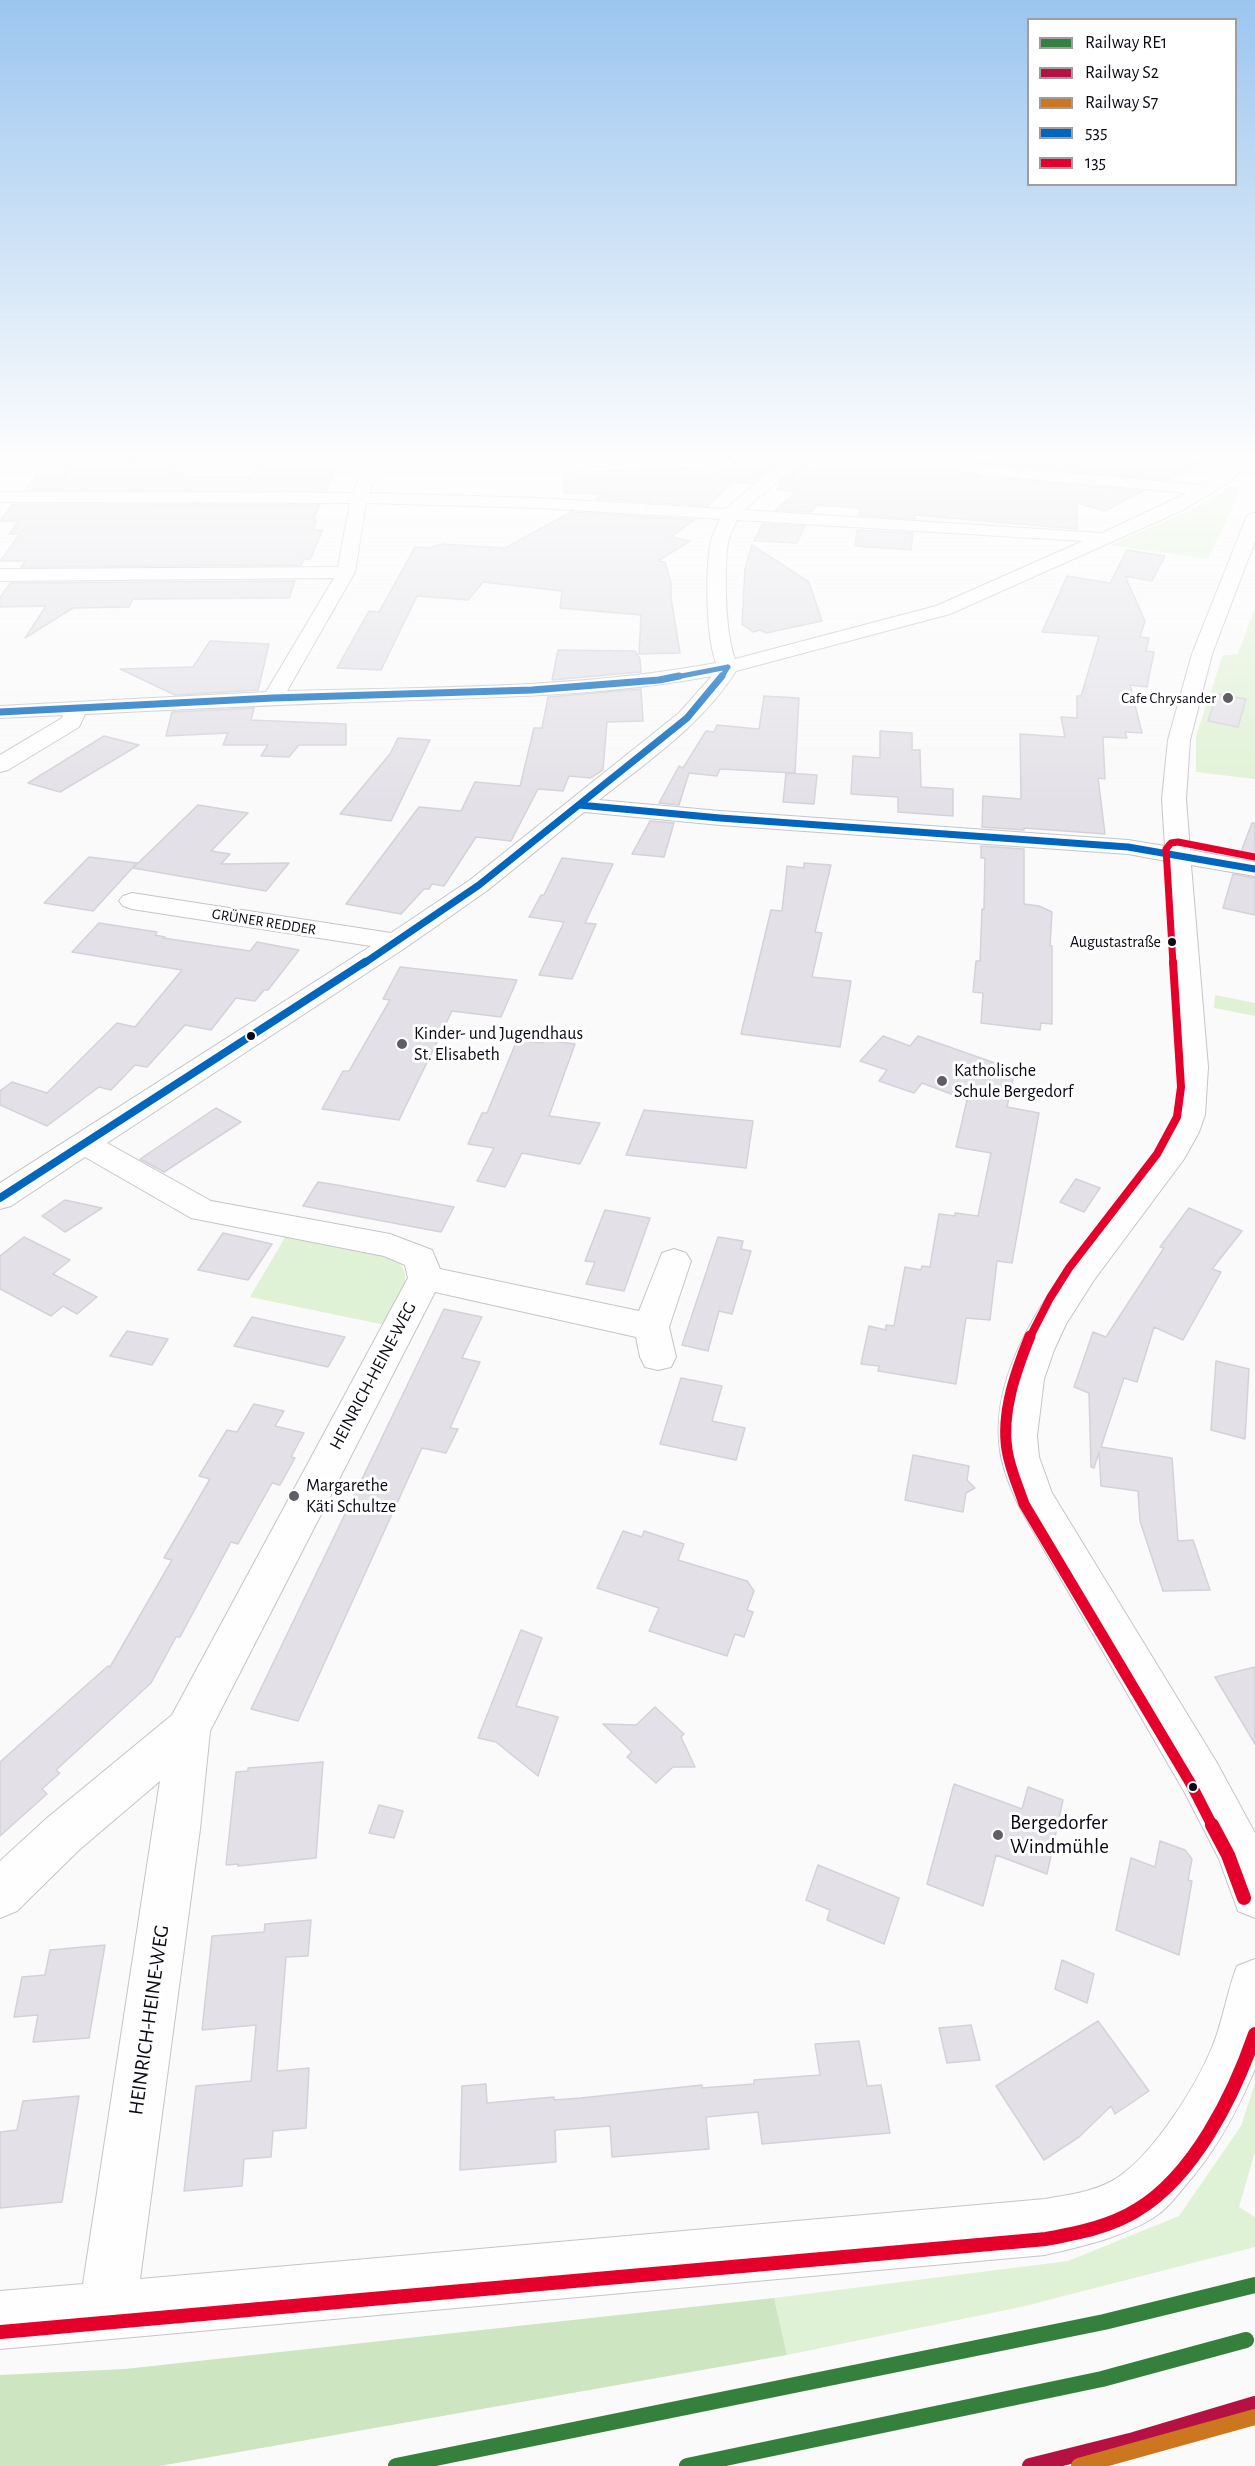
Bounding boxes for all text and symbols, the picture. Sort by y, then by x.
legend [1027,18,1237,186]
text: Railway RE1 [1085,34,1167,52]
text: Railway S2 [1085,64,1159,82]
text: Railway S7 [1085,94,1158,112]
text: 535 [1085,124,1107,142]
text: 135 [1085,154,1106,172]
place label: Cafe Chrysander [1121,689,1216,707]
marker: Cafe Chrysander [1221,691,1235,705]
street label: GRÜNER REDDER [211,905,317,939]
place label: Augustastraße [1070,932,1161,952]
marker: Augustastraße [1166,936,1178,948]
place label: Kinder- und Jugendhaus St. Elisabeth [414,1023,583,1066]
unlabelled marker [245,1030,257,1042]
marker: Kinder- und Jugendhaus St. Elisabeth [395,1037,409,1051]
place label: Katholische Schule Bergedorf [954,1060,1073,1102]
marker: Katholische Schule Bergedorf [935,1074,949,1088]
street label: HEINRICH-HEINE-WEG [325,1298,421,1454]
place label: Margarethe Käti Schultze [306,1475,396,1518]
marker: Margarethe Käti Schultze [287,1489,301,1503]
unlabelled marker [1187,1781,1199,1793]
place label: Bergedorfer Windmühle [1010,1810,1109,1860]
marker: Bergedorfer Windmühle [991,1828,1005,1842]
street label: HEINRICH-HEINE-WEG [123,1923,175,2117]

